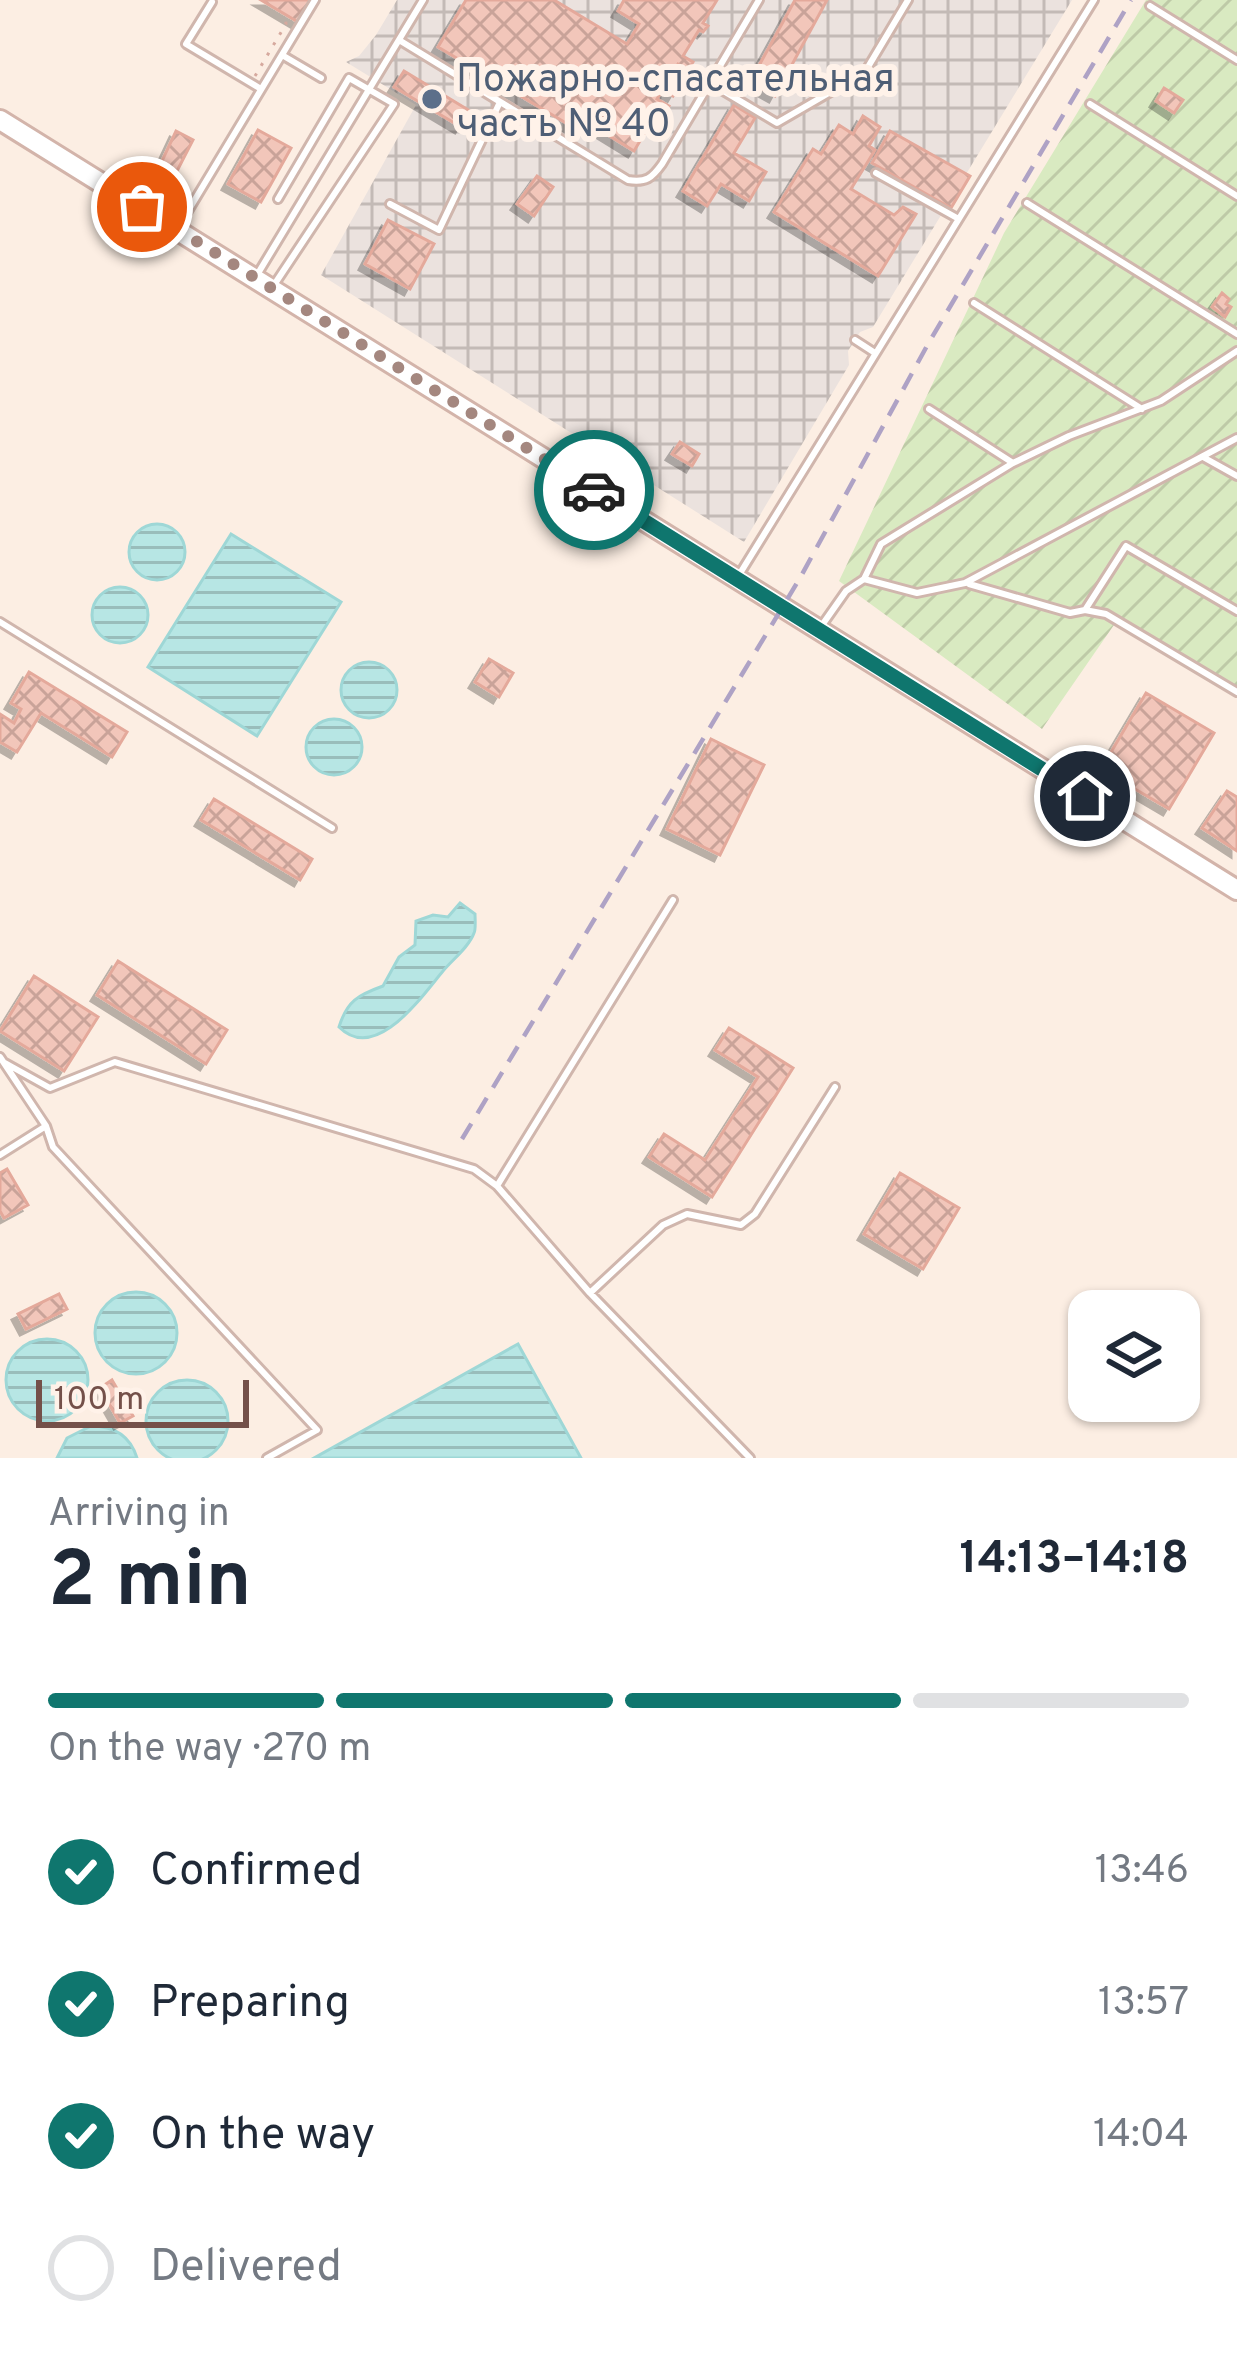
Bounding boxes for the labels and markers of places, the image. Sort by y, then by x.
place label: Пожарно-спасательная часть № 40 [456,57,895,151]
marker: Пожарно-спасательная часть № 40 [419,86,445,112]
pin [91,156,193,258]
pin [1034,745,1136,847]

